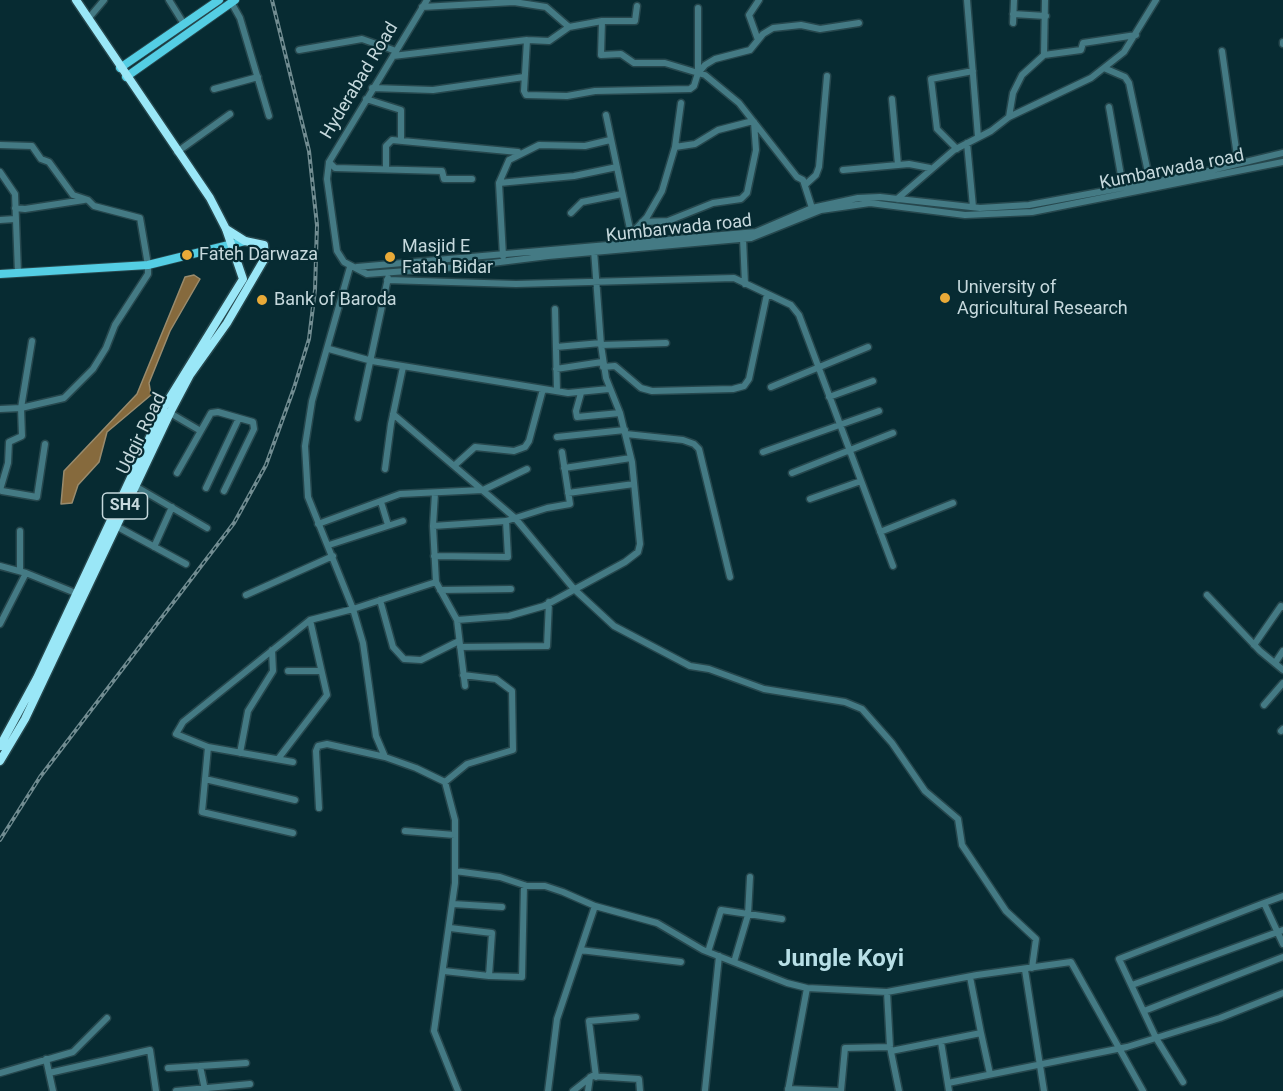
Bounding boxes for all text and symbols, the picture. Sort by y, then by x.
street label: Hyderabad Road [317,19,403,143]
street label: Kumbarwada road [1098,145,1246,195]
street label: Kumbarwada road [605,211,753,247]
place label: Masjid E Fatah Bidar [402,236,493,278]
place label: Fateh Darwaza [199,244,318,266]
marker: Fateh Darwaza [180,248,194,262]
marker: Masjid E Fatah Bidar [383,250,397,264]
place label: University of Agricultural Research [957,277,1128,320]
place label: Bank of Baroda [274,289,397,311]
marker: University of Agricultural Research [938,291,952,305]
marker: Bank of Baroda [255,293,269,307]
street label: Udgir Road [113,390,171,478]
road number: SH4 [102,493,148,519]
district label: Jungle Koyi [778,946,904,974]

